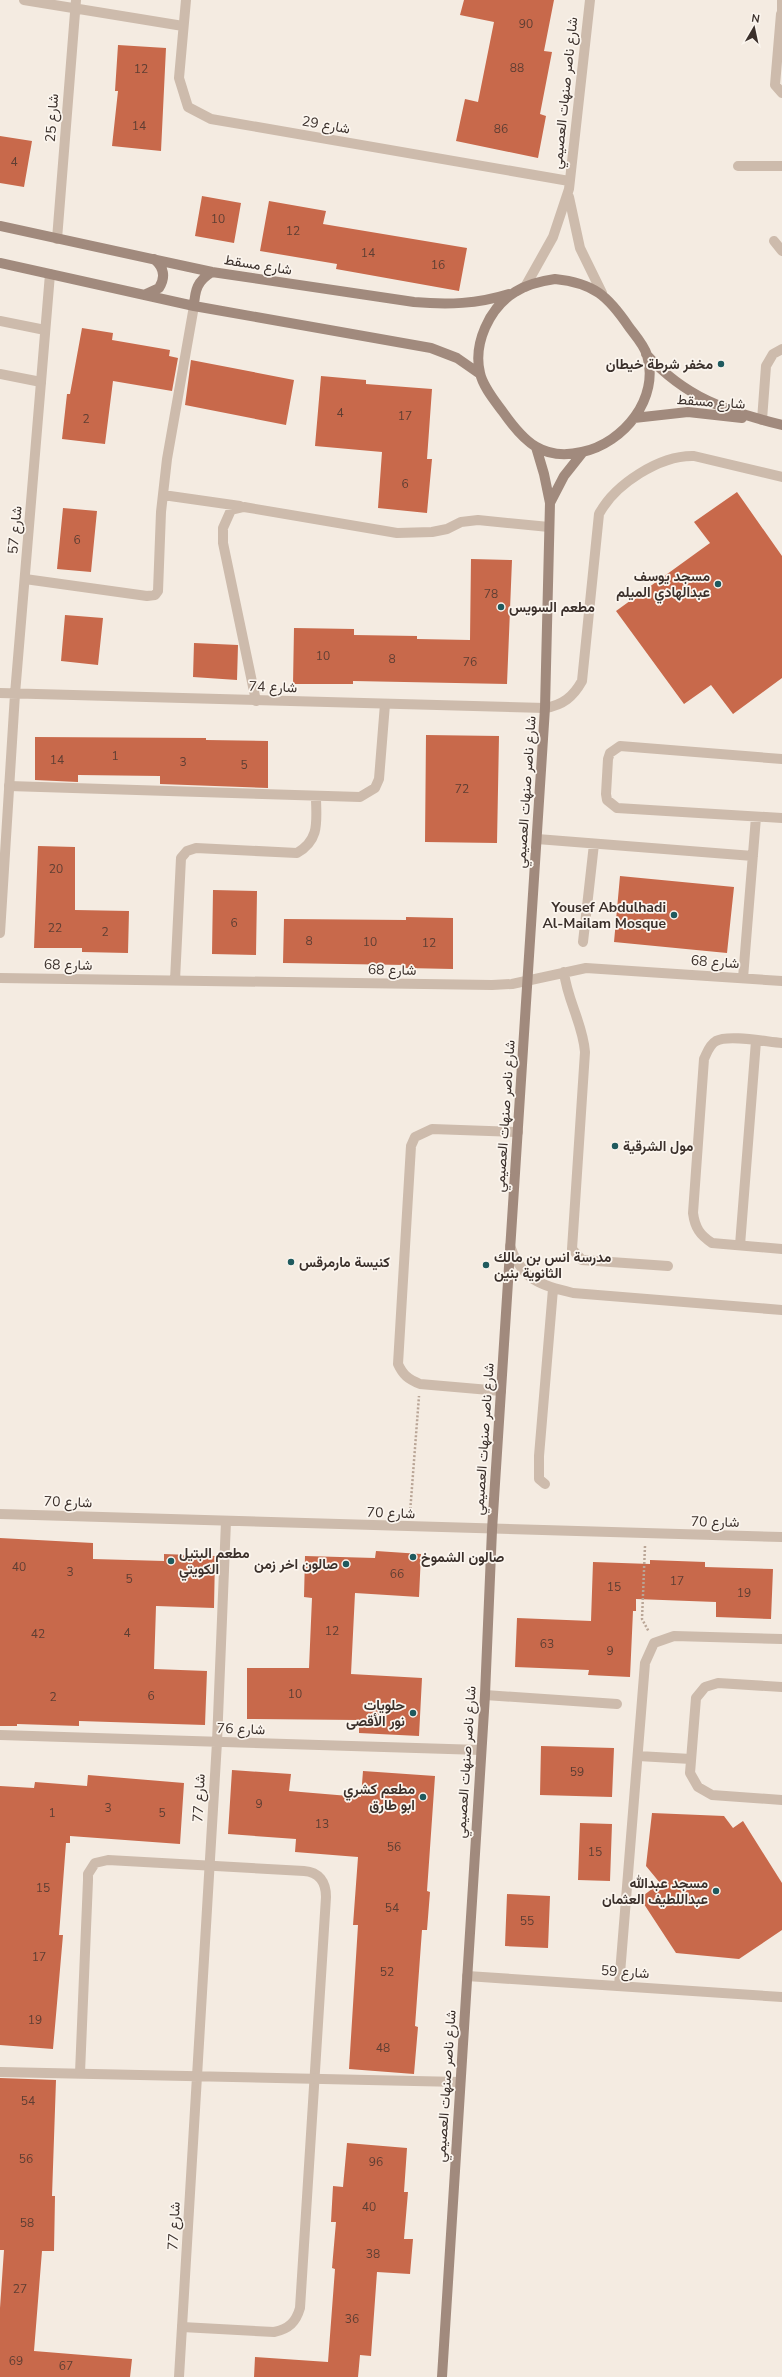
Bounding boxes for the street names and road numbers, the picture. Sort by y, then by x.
street label: شارع ناصر صنهات العصيمي [548,16,584,170]
street label: شارع 25 [41,93,64,143]
street label: شارع 29 [300,111,352,140]
street label: شارع مسقط [222,250,293,281]
street label: شارع مسقط [676,390,746,415]
street label: شارع 57 [3,505,28,555]
street label: شارع 74 [248,677,298,698]
street label: شارع ناصر صنهات العصيمي [511,715,543,869]
street label: شارع 68 [690,951,740,974]
street label: شارع 68 [44,955,92,976]
street label: شارع 68 [368,960,416,981]
street label: شارع ناصر صنهات العصيمي [490,1039,522,1193]
street label: شارع ناصر صنهات العصيمي [469,1362,501,1516]
street label: شارع 70 [43,1492,93,1513]
street label: شارع 70 [366,1503,416,1524]
street label: شارع 70 [691,1512,739,1533]
street label: شارع ناصر صنهات العصيمي [451,1685,483,1839]
street label: شارع 76 [216,1719,266,1740]
street label: شارع 77 [188,1773,211,1823]
street label: شارع 59 [600,1961,650,1984]
street label: شارع ناصر صنهات العصيمي [431,2009,463,2163]
street label: شارع 77 [163,2201,186,2251]

